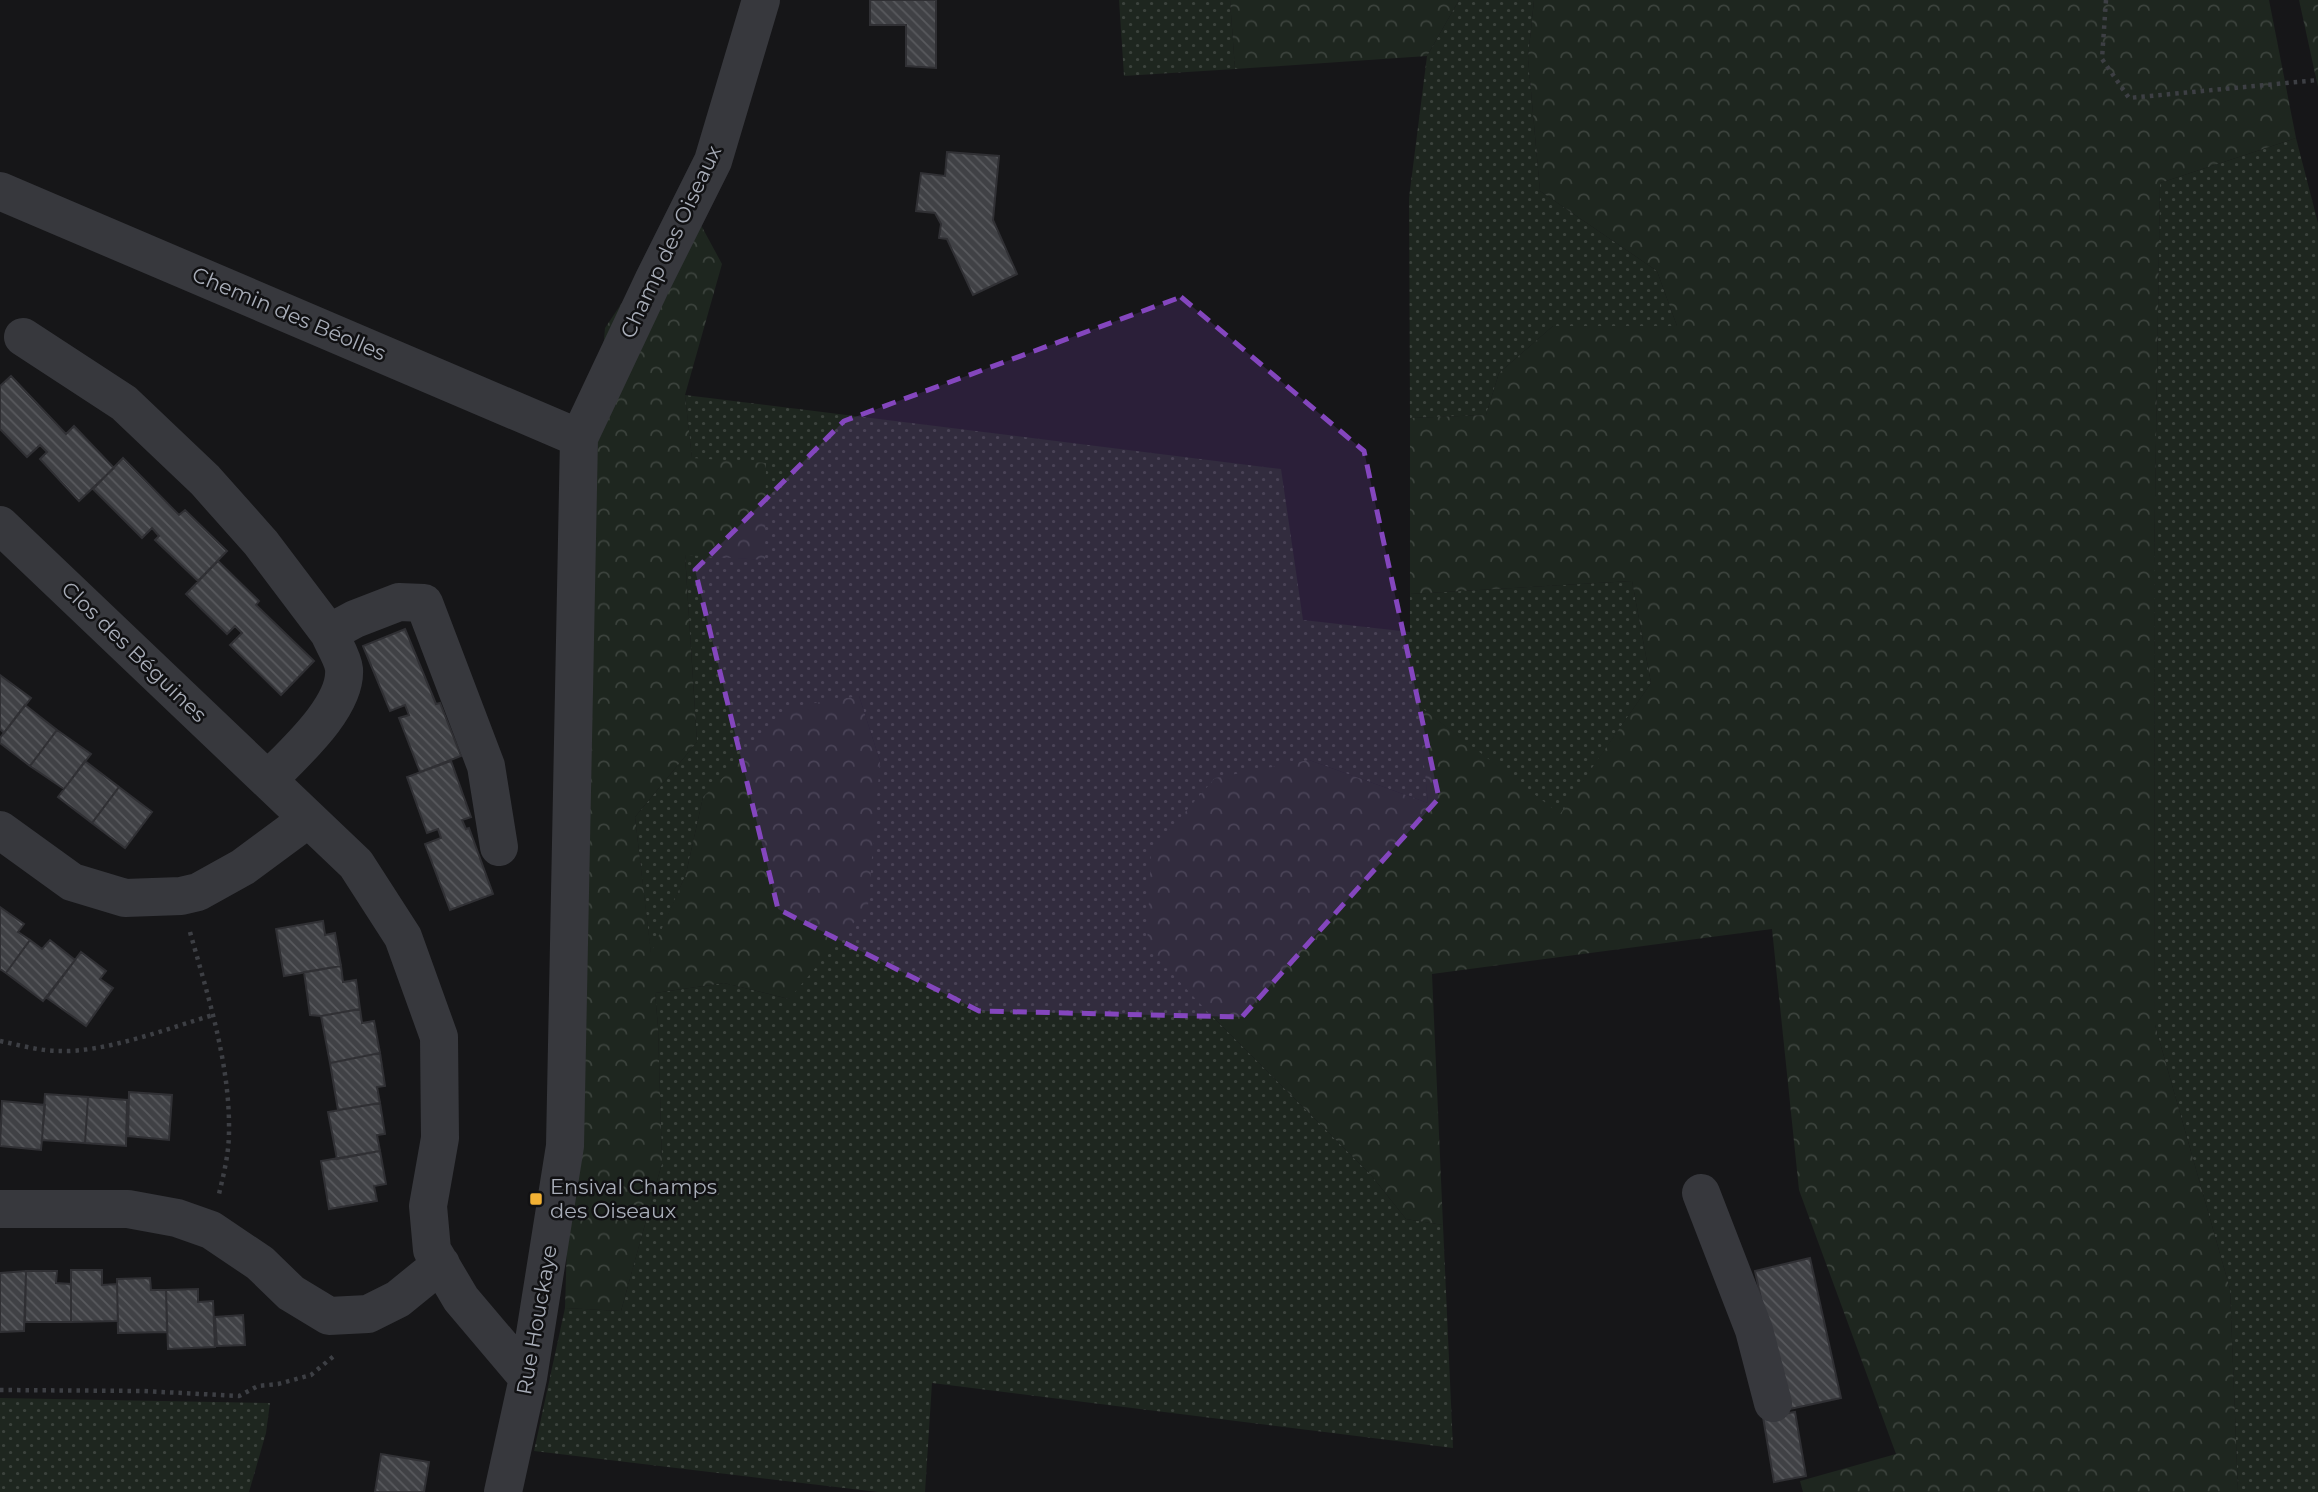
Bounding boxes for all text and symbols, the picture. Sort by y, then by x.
street label: Champ des Oiseaux [615,141,726,342]
street label: Chemin des Béolles [189,261,390,366]
street label: Clos des Béguines [57,576,212,727]
place label: Ensival Champs des Oiseaux [550,1174,717,1223]
marker: Ensival Champs des Oiseaux [528,1191,544,1207]
street label: Rue Houckaye [511,1243,562,1397]

